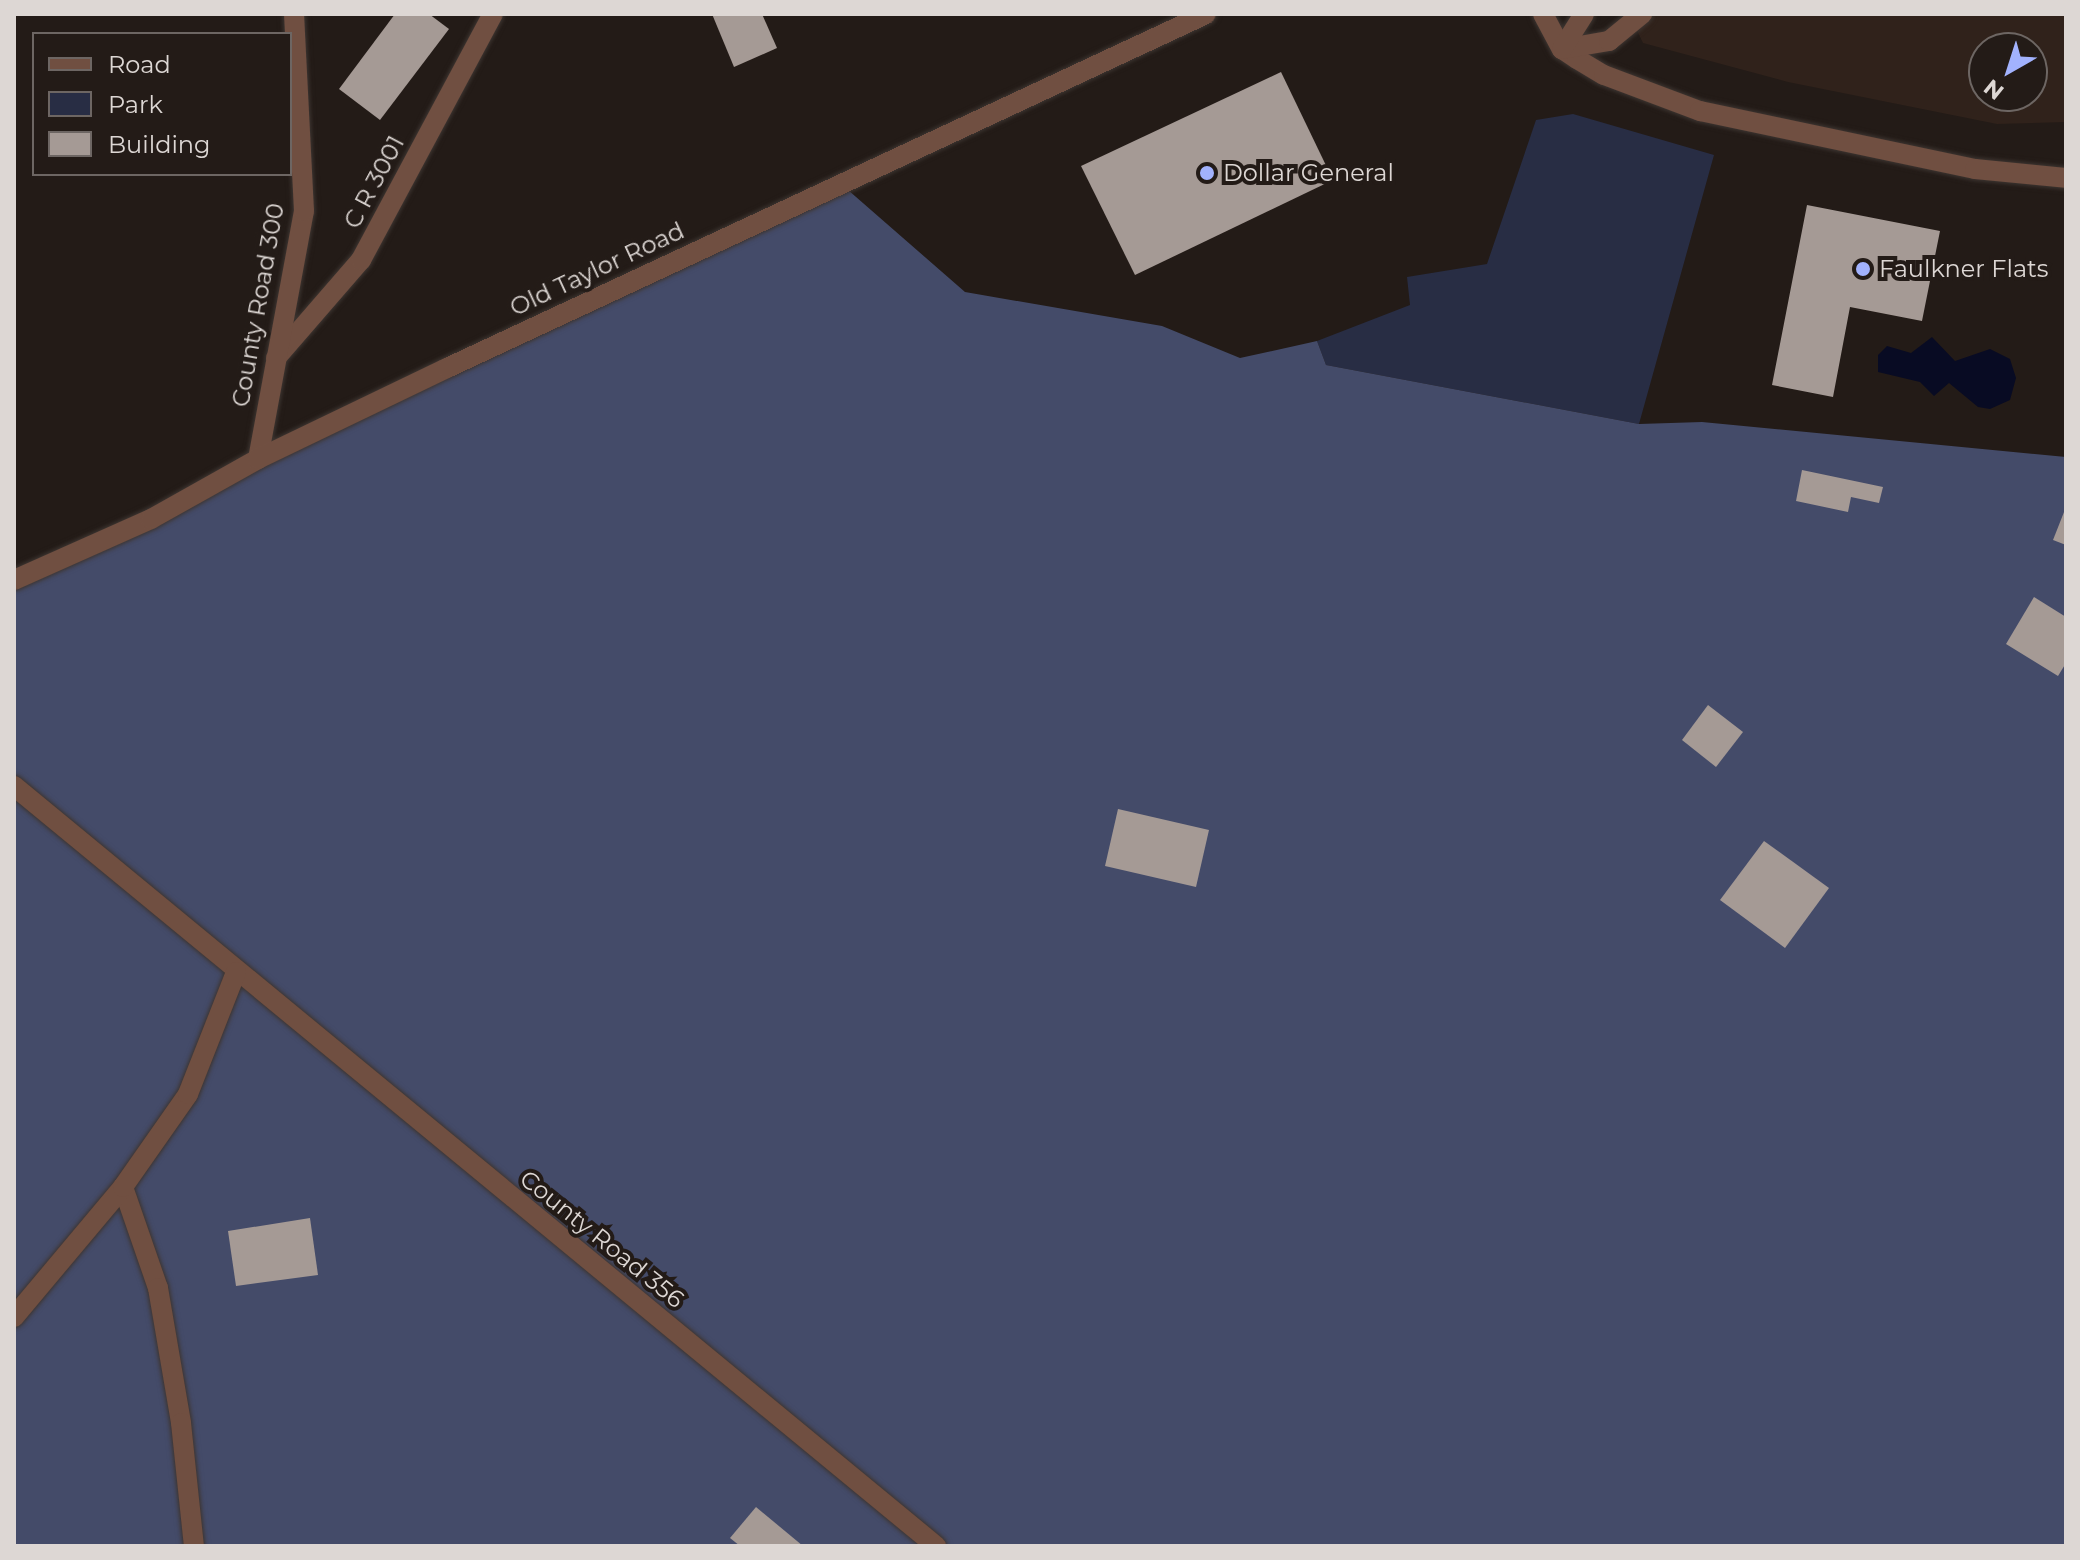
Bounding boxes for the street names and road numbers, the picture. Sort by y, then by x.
street label: C R 3001 [338,131,410,233]
street label: County Road 300 [226,201,290,409]
street label: Old Taylor Road [505,216,689,322]
street label: County Road 356 [514,1164,690,1314]

